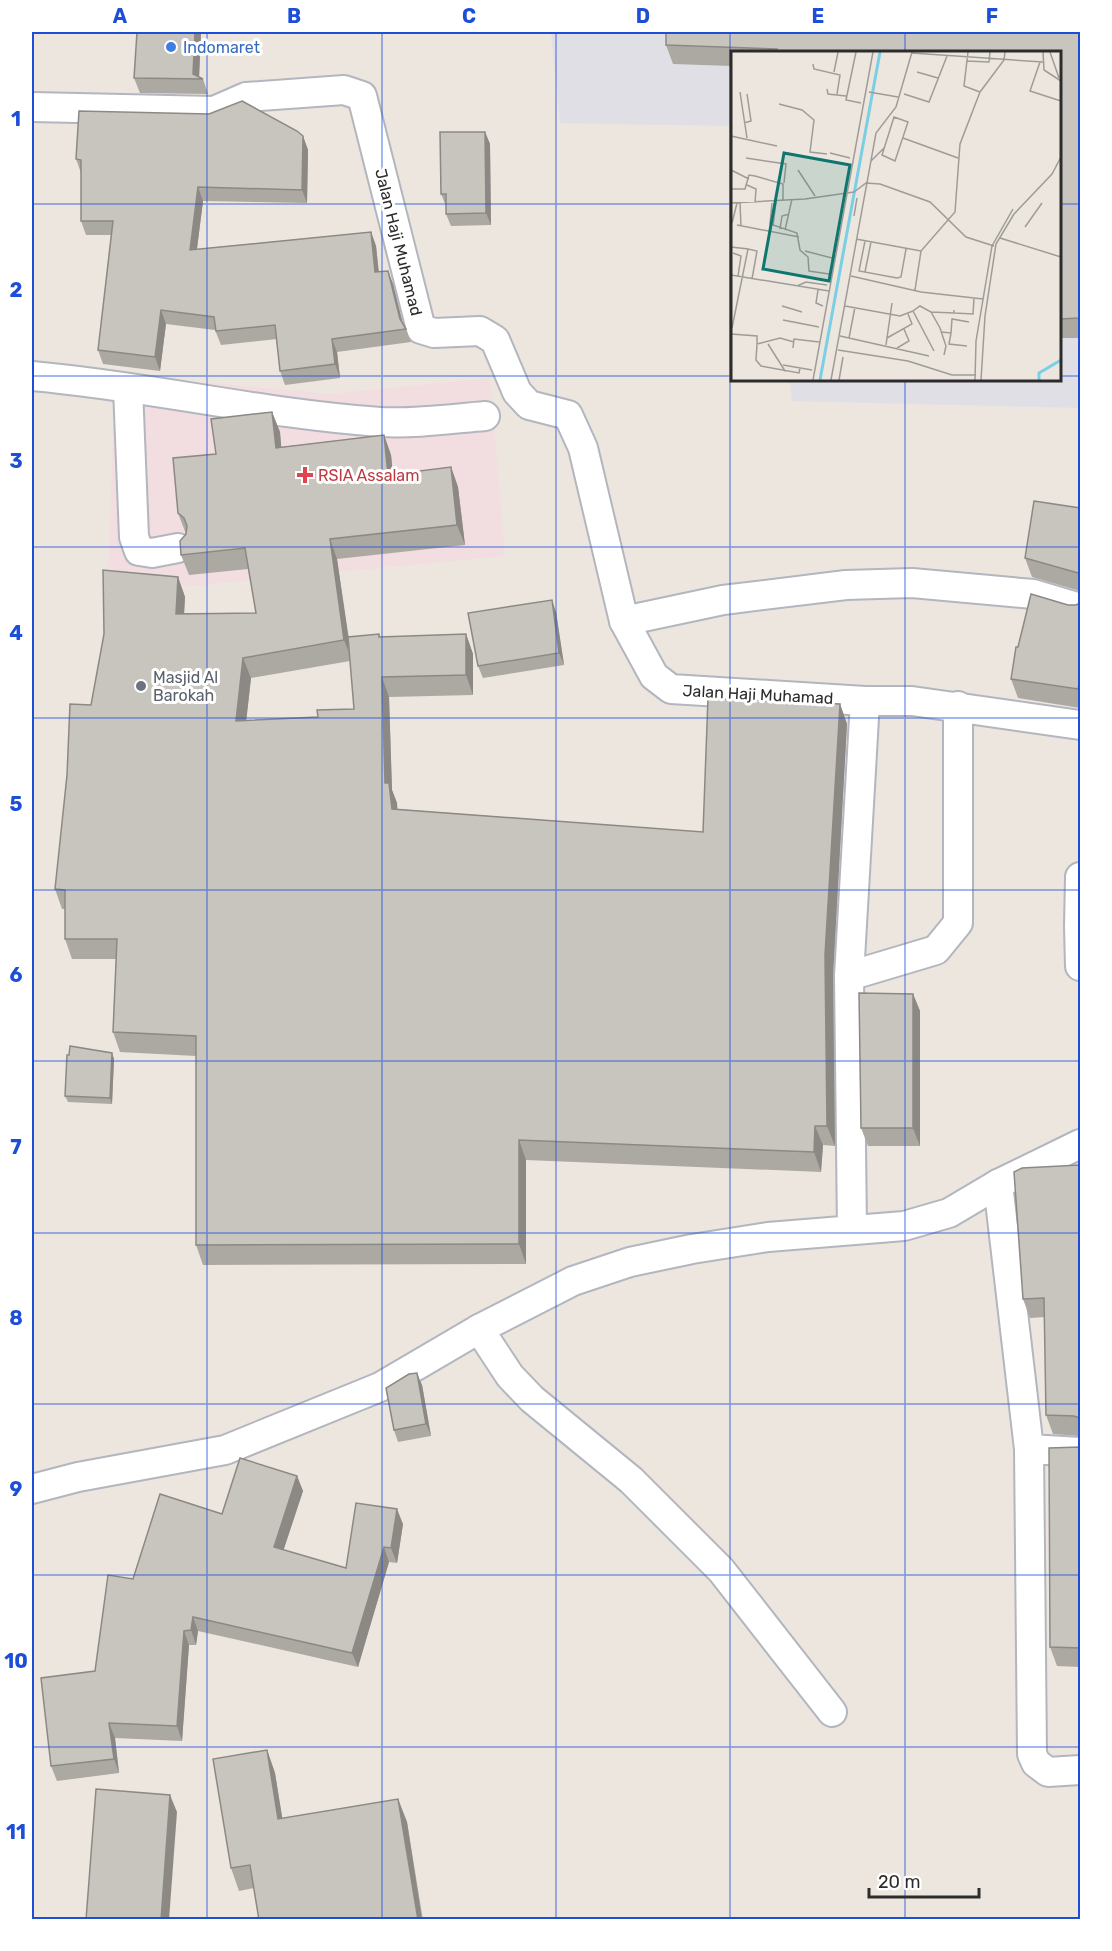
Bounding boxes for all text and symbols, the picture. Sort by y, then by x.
text: A [113,4,128,28]
text: B [287,4,301,28]
text: C [462,4,476,28]
text: D [636,4,650,28]
text: E [812,4,824,28]
text: F [986,4,998,28]
place label: Indomaret [183,38,260,57]
marker: Indomaret [164,40,178,54]
inset map [731,51,1061,381]
text: 1 [11,107,21,131]
street label: Jalan Haji Muhamad [371,167,426,318]
text: 2 [10,278,23,302]
text: 3 [9,449,23,473]
marker: RSIA Assalam [296,466,314,484]
place label: RSIA Assalam [318,466,419,485]
text: 4 [9,621,23,645]
place label: Masjid Al Barokah [153,668,218,705]
marker: Masjid Al Barokah [134,679,148,693]
street label: Jalan Haji Muhamad [682,681,834,708]
text: 5 [10,792,23,816]
text: 6 [9,963,23,987]
text: 7 [10,1135,22,1159]
text: 8 [9,1306,23,1330]
text: 9 [10,1477,23,1501]
text: 10 [4,1649,28,1673]
text: 11 [6,1820,26,1844]
scale bar [869,1861,978,1899]
text: 20 m [878,1871,920,1893]

